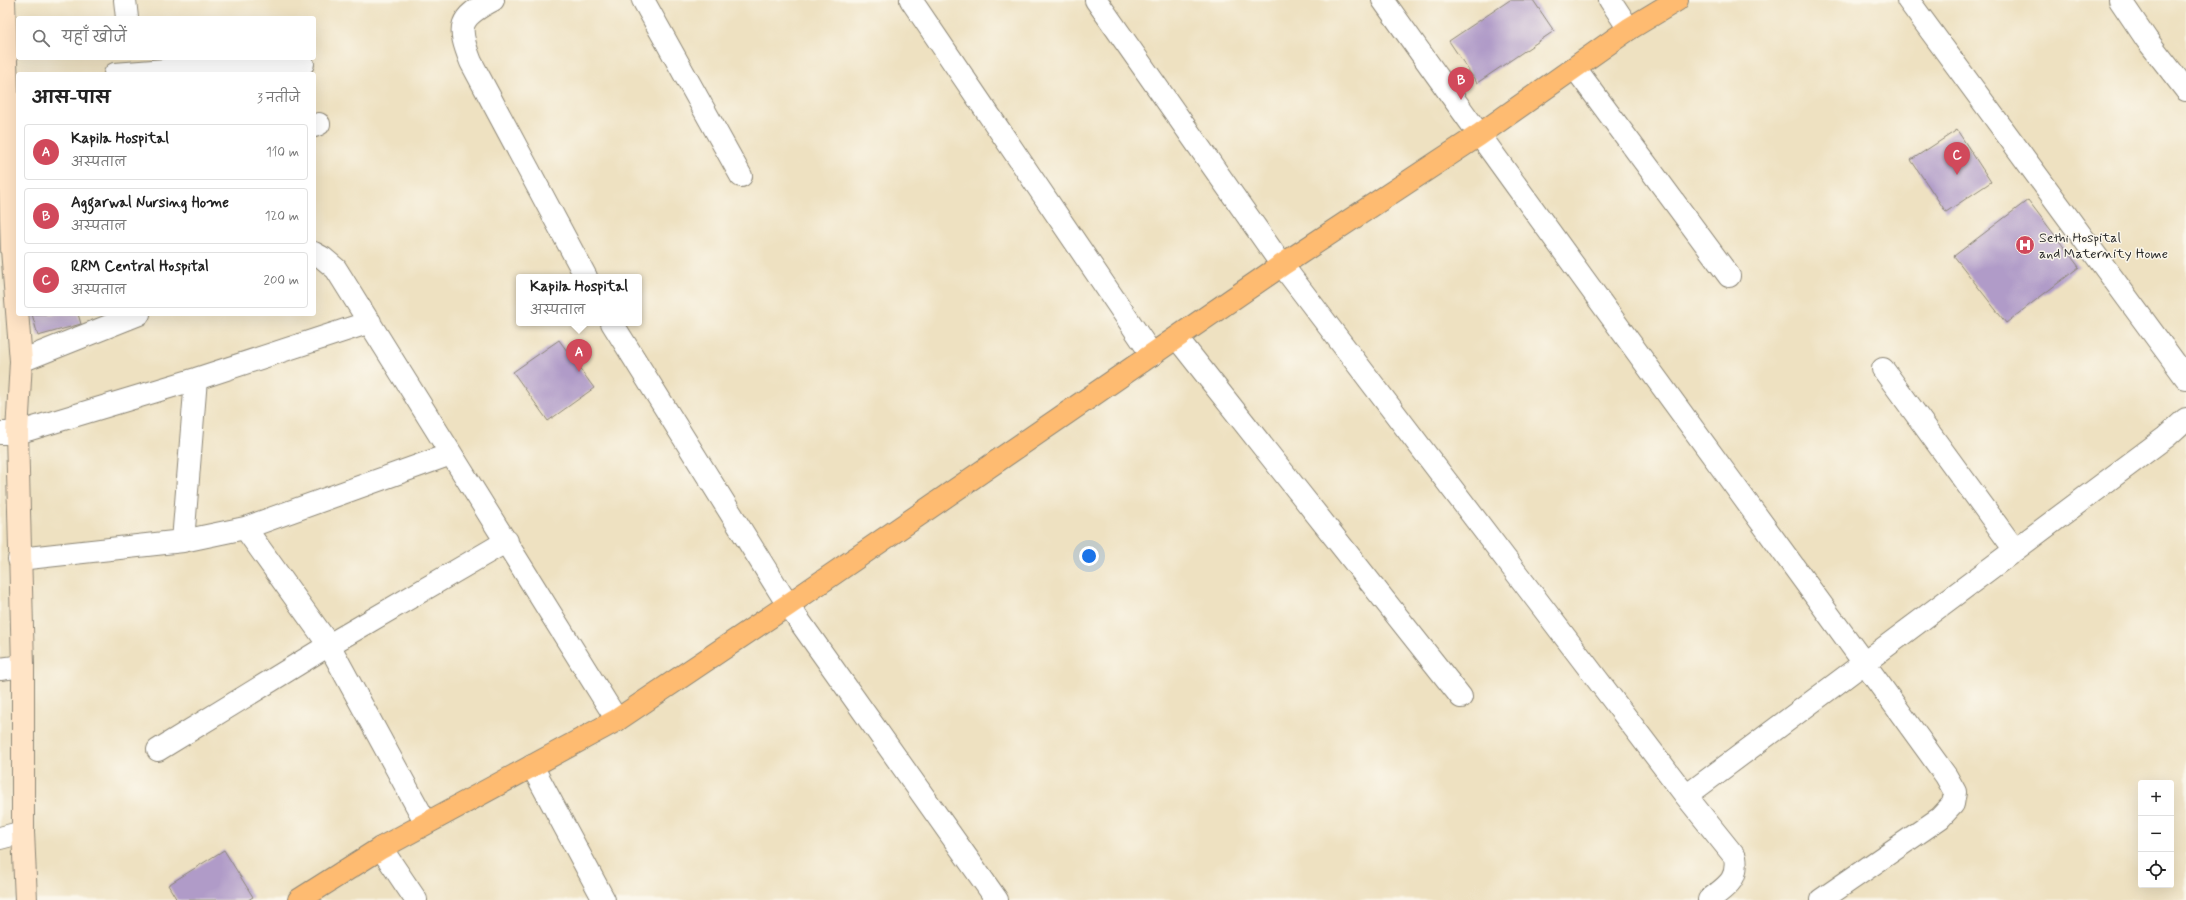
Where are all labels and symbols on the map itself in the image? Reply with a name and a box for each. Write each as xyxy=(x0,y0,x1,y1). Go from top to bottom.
pin: B xyxy=(1448,67,1474,100)
pin: C xyxy=(1944,142,1970,175)
place label: Sethi Hospital and Maternity Home xyxy=(2039,229,2168,263)
hospital icon: Sethi Hospital and Maternity Home xyxy=(2014,234,2036,256)
pin: A xyxy=(566,339,592,372)
your location xyxy=(1079,546,1099,566)

